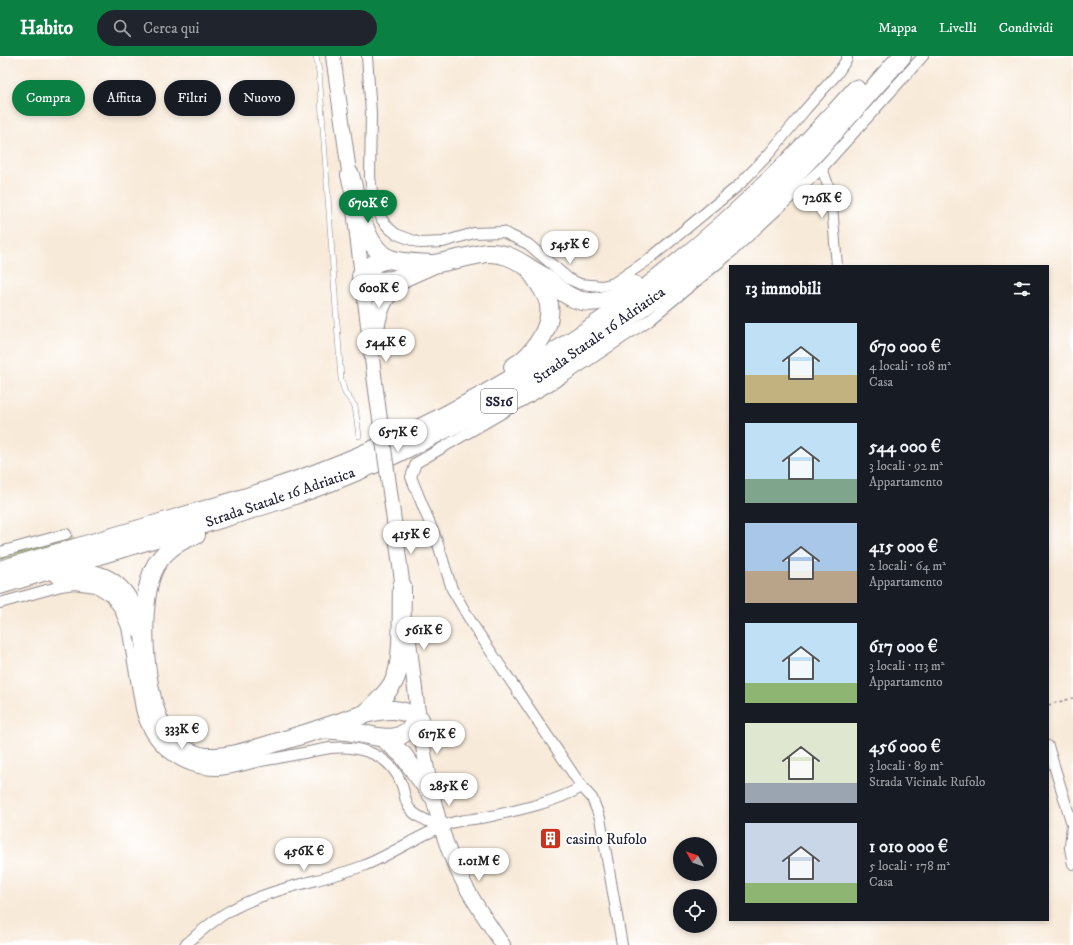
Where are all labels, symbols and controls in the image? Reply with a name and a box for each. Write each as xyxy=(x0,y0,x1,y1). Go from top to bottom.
search box xyxy=(97,10,377,46)
text: Habito xyxy=(20,17,73,40)
icon: search xyxy=(111,17,133,39)
text: Cerca qui xyxy=(143,19,199,38)
text: Mappa xyxy=(878,19,917,37)
text: Livelli xyxy=(939,19,977,37)
text: Condividi xyxy=(999,19,1053,37)
chip: Compra xyxy=(12,80,85,116)
chip: Affitta xyxy=(93,80,156,116)
chip: Filtri xyxy=(164,80,221,116)
chip: Nuovo xyxy=(229,80,295,116)
pin: 726K € xyxy=(789,185,855,219)
pin: 670K € xyxy=(335,190,401,224)
text: 726K € xyxy=(802,190,842,206)
text: 670K € xyxy=(348,195,388,211)
pin: 545K € xyxy=(537,231,603,265)
text: 545K € xyxy=(550,236,590,252)
pin: 600K € xyxy=(346,275,412,309)
text: 13 immobili xyxy=(745,278,821,300)
icon: filters xyxy=(1011,278,1033,300)
text: 600K € xyxy=(359,280,399,296)
street label: Strada Statale 16 Adriatica xyxy=(530,282,669,388)
pin: 544K € xyxy=(353,329,419,363)
text: 544K € xyxy=(366,334,406,350)
text: 670 000 € xyxy=(869,336,941,358)
icon: home xyxy=(777,339,825,387)
text: 4 locali · 108 m² xyxy=(869,358,951,374)
text: Casa xyxy=(869,374,893,390)
road number: SS16 xyxy=(481,389,517,413)
pin: 657K € xyxy=(365,419,431,453)
text: 657K € xyxy=(378,424,418,440)
text: 544 000 € xyxy=(869,436,941,458)
icon: home xyxy=(777,439,825,487)
text: 3 locali · 92 m² xyxy=(869,458,943,474)
street label: Strada Statale 16 Adriatica xyxy=(203,463,358,532)
text: Appartamento xyxy=(869,474,943,490)
pin: 415K € xyxy=(378,521,444,555)
text: 415K € xyxy=(392,526,430,542)
text: 415 000 € xyxy=(869,536,938,558)
icon: home xyxy=(777,539,825,587)
text: 2 locali · 64 m² xyxy=(869,558,946,574)
text: Appartamento xyxy=(869,574,943,590)
pin: 561K € xyxy=(391,617,457,651)
text: 561K € xyxy=(405,622,443,638)
text: 617 000 € xyxy=(869,636,938,658)
icon: home xyxy=(777,639,825,687)
text: 3 locali · 113 m² xyxy=(869,658,945,674)
text: Appartamento xyxy=(869,674,943,690)
pin: 333K € xyxy=(149,716,215,750)
text: 333K € xyxy=(165,721,199,737)
pin: 617K € xyxy=(404,721,470,755)
text: 617K € xyxy=(418,726,456,742)
text: 456 000 € xyxy=(869,736,941,758)
icon: home xyxy=(777,739,825,787)
text: 3 locali · 89 m² xyxy=(869,758,943,774)
pin: 285K € xyxy=(416,773,482,807)
text: Strada Vicinale Rufolo xyxy=(869,774,985,790)
text: 285K € xyxy=(430,778,468,794)
building icon: casino Rufolo xyxy=(538,826,564,852)
place label: casino Rufolo xyxy=(566,830,647,849)
text: 1 010 000 € xyxy=(869,836,948,858)
north arrow xyxy=(673,837,717,881)
map controls xyxy=(673,837,717,933)
pin: 456K € xyxy=(271,838,337,872)
icon: home xyxy=(777,839,825,887)
text: 456K € xyxy=(284,843,324,859)
pin: 1.01M € xyxy=(442,848,516,882)
text: 1.01M € xyxy=(458,853,500,869)
text: 5 locali · 178 m² xyxy=(869,858,950,874)
text: Casa xyxy=(869,874,893,890)
button: locate xyxy=(673,889,717,933)

